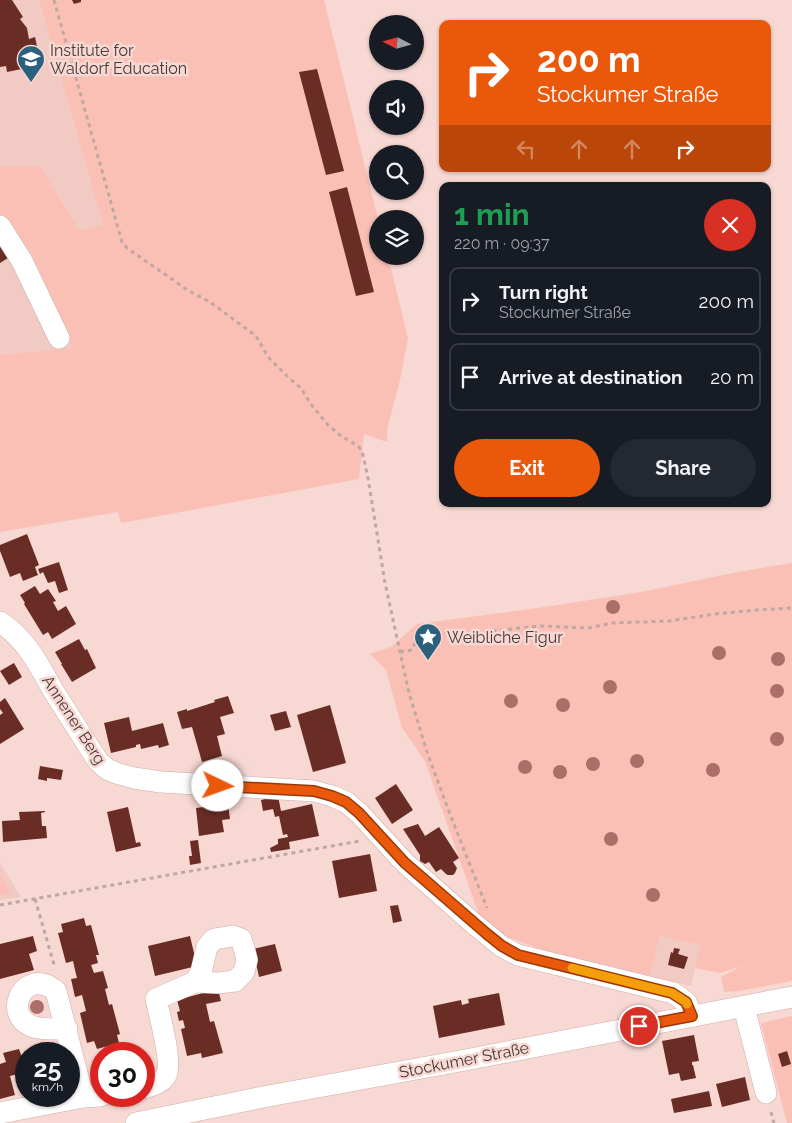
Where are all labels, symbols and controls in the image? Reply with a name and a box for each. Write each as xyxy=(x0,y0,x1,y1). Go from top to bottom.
north arrow xyxy=(369,15,424,70)
map controls xyxy=(369,15,424,265)
text: 200 m xyxy=(537,39,641,80)
icon: right xyxy=(454,40,519,105)
place label: Institute for Waldorf Education xyxy=(50,41,187,78)
school or university icon: Institute for Waldorf Education xyxy=(16,44,46,83)
button: sound xyxy=(369,80,424,135)
text: Stockumer Straße xyxy=(537,81,718,107)
icon: left xyxy=(512,135,540,163)
icon: ahead xyxy=(565,135,593,163)
icon: ahead xyxy=(618,135,646,163)
icon: right xyxy=(671,135,699,163)
button: search xyxy=(369,145,424,200)
text: 1 min xyxy=(454,197,530,232)
button: close xyxy=(704,199,756,251)
button: layers xyxy=(369,210,424,265)
text: 220 m · 09:37 xyxy=(454,234,550,253)
text: Turn right xyxy=(499,281,588,303)
icon: right xyxy=(456,287,484,315)
text: 200 m xyxy=(699,290,754,312)
text: Stockumer Straße xyxy=(499,303,631,322)
icon: arrive xyxy=(456,363,484,391)
text: Arrive at destination xyxy=(499,366,683,388)
text: 20 m xyxy=(710,366,754,388)
button: Exit xyxy=(454,439,600,497)
button: Share xyxy=(610,439,756,497)
place icon: Weibliche Figur xyxy=(413,622,443,661)
place label: Weibliche Figur xyxy=(447,628,563,647)
street label: Annener Berg xyxy=(38,672,110,768)
position arrow xyxy=(191,759,243,811)
pin xyxy=(618,1005,660,1047)
icon: arrive xyxy=(625,1012,653,1040)
street label: Stockumer Straße xyxy=(397,1038,531,1082)
speed limit sign: 30 xyxy=(90,1042,155,1107)
text: 25 xyxy=(34,1053,61,1083)
text: km/h xyxy=(32,1080,63,1094)

